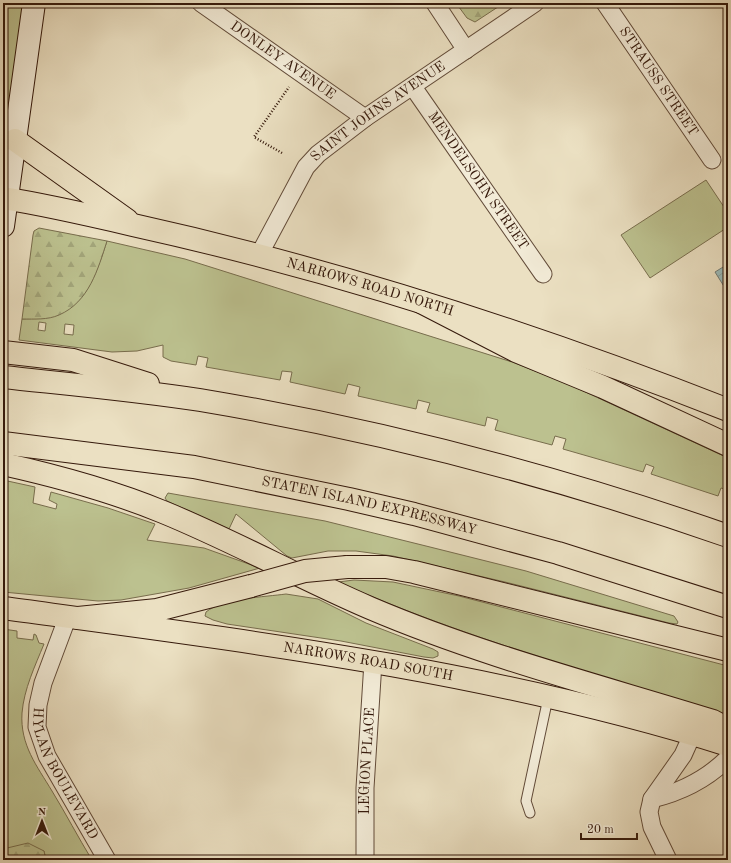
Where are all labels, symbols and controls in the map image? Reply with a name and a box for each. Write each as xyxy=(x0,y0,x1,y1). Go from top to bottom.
street label: DONLEY AVENUE xyxy=(228,19,338,102)
street label: STRAUSS STREET xyxy=(617,24,700,139)
street label: SAINT JOHNS AVENUE xyxy=(308,59,448,164)
street label: MENDELSOHN STREET xyxy=(425,109,531,252)
street label: NARROWS ROAD NORTH xyxy=(285,256,455,319)
street label: STATEN ISLAND EXPRESSWAY xyxy=(260,474,478,538)
street label: NARROWS ROAD SOUTH xyxy=(282,640,454,683)
street label: HYLAN BOULEVARD xyxy=(33,702,103,844)
street label: LEGION PLACE xyxy=(358,707,377,815)
north arrow xyxy=(22,801,62,841)
scale bar xyxy=(581,815,637,841)
text: 20 m xyxy=(587,824,614,836)

